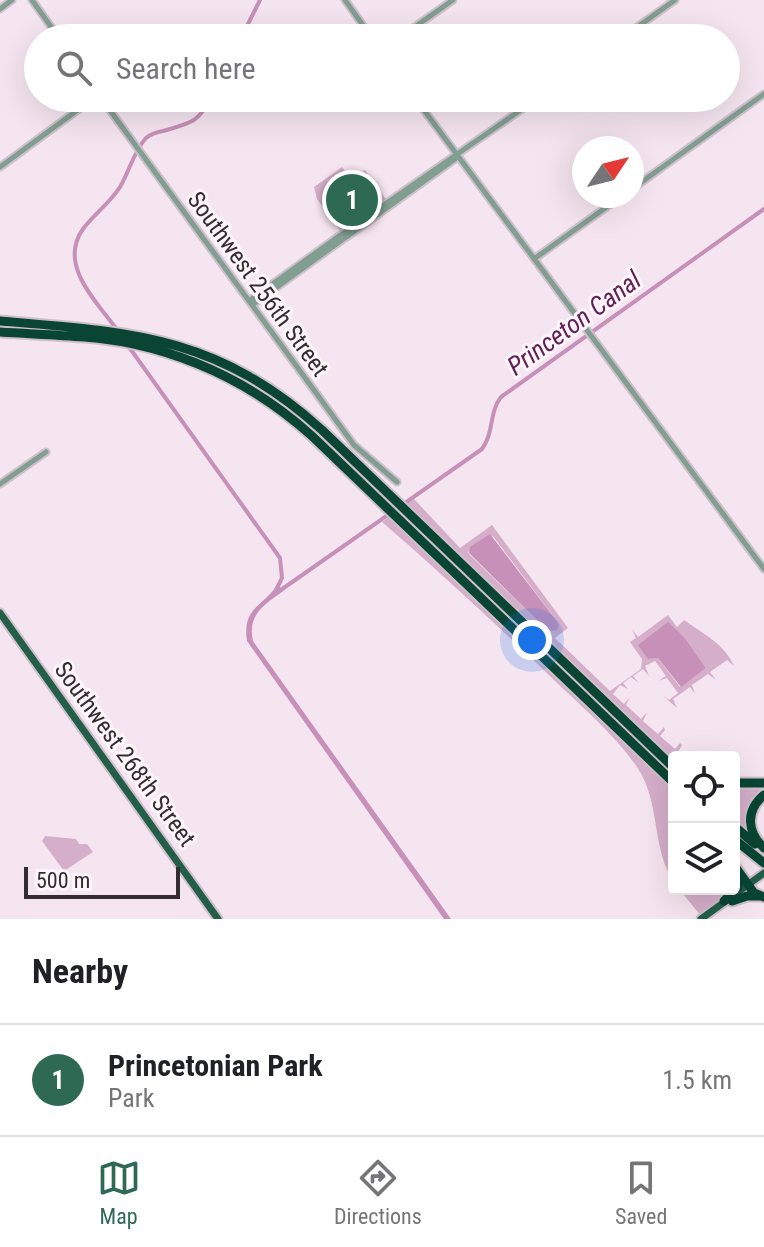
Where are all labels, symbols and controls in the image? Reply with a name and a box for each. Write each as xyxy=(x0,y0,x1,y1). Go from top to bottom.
search box xyxy=(24,24,740,112)
icon: search xyxy=(52,46,96,90)
text: Search here xyxy=(116,51,256,86)
north arrow xyxy=(572,136,644,208)
pin: 1 xyxy=(326,170,378,230)
street label: Southwest 256th Street xyxy=(182,186,334,382)
water label: Princeton Canal xyxy=(501,264,648,381)
your location xyxy=(512,620,552,660)
street label: Southwest 268th Street xyxy=(49,656,201,852)
map controls xyxy=(668,751,740,895)
button: locate xyxy=(668,751,740,823)
button: layers xyxy=(668,823,740,895)
scale bar xyxy=(24,863,180,899)
text: 500 m xyxy=(36,868,90,893)
text: Nearby xyxy=(32,951,128,991)
text: Princetonian Park xyxy=(108,1048,323,1083)
text: 1 xyxy=(51,1065,65,1095)
text: 1.5 km xyxy=(662,1065,732,1095)
text: Park xyxy=(108,1083,154,1113)
tab: Map xyxy=(97,1156,141,1229)
tab: Directions xyxy=(334,1156,422,1229)
tab: Saved xyxy=(615,1156,667,1229)

